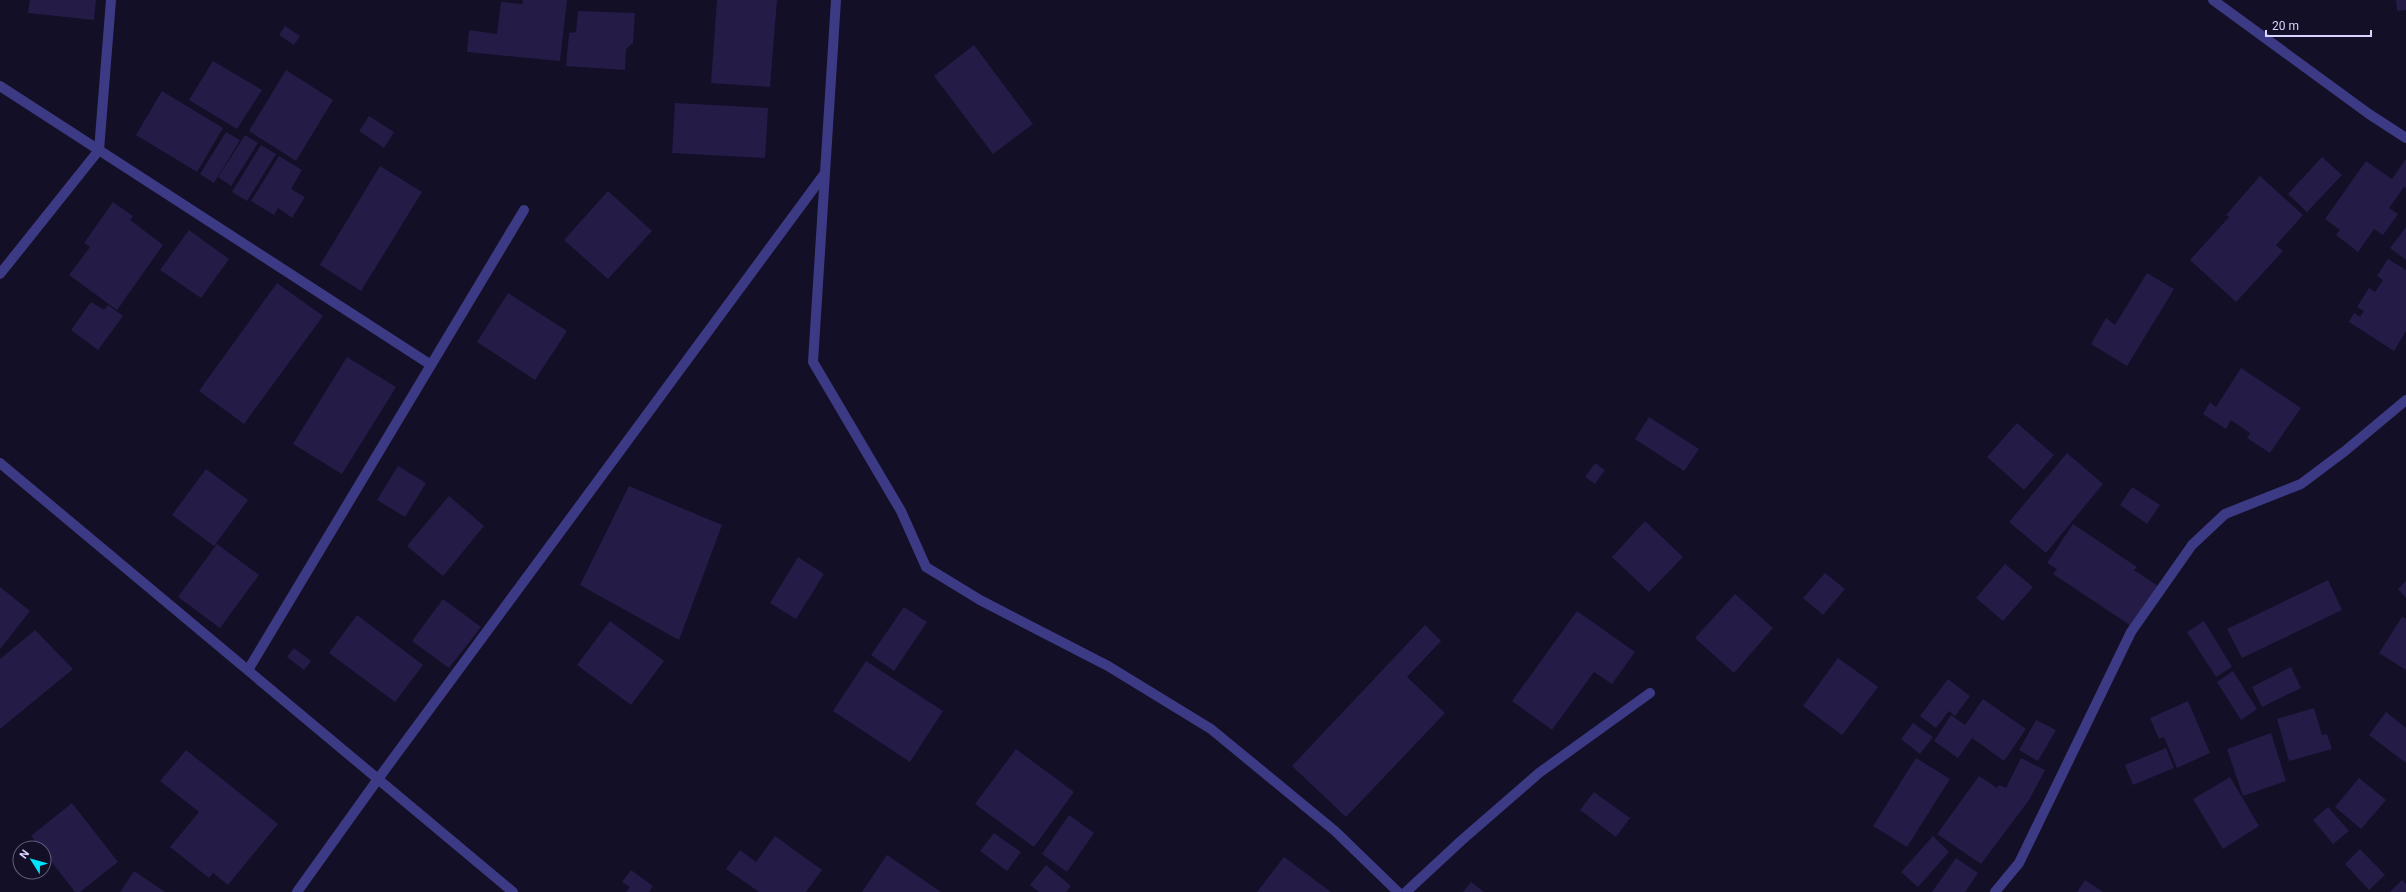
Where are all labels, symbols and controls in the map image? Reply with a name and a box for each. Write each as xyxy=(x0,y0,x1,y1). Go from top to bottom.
scale bar xyxy=(2266,12,2371,38)
text: 20 m xyxy=(2272,19,2299,33)
north arrow xyxy=(12,840,52,880)
text: N xyxy=(17,847,32,861)

